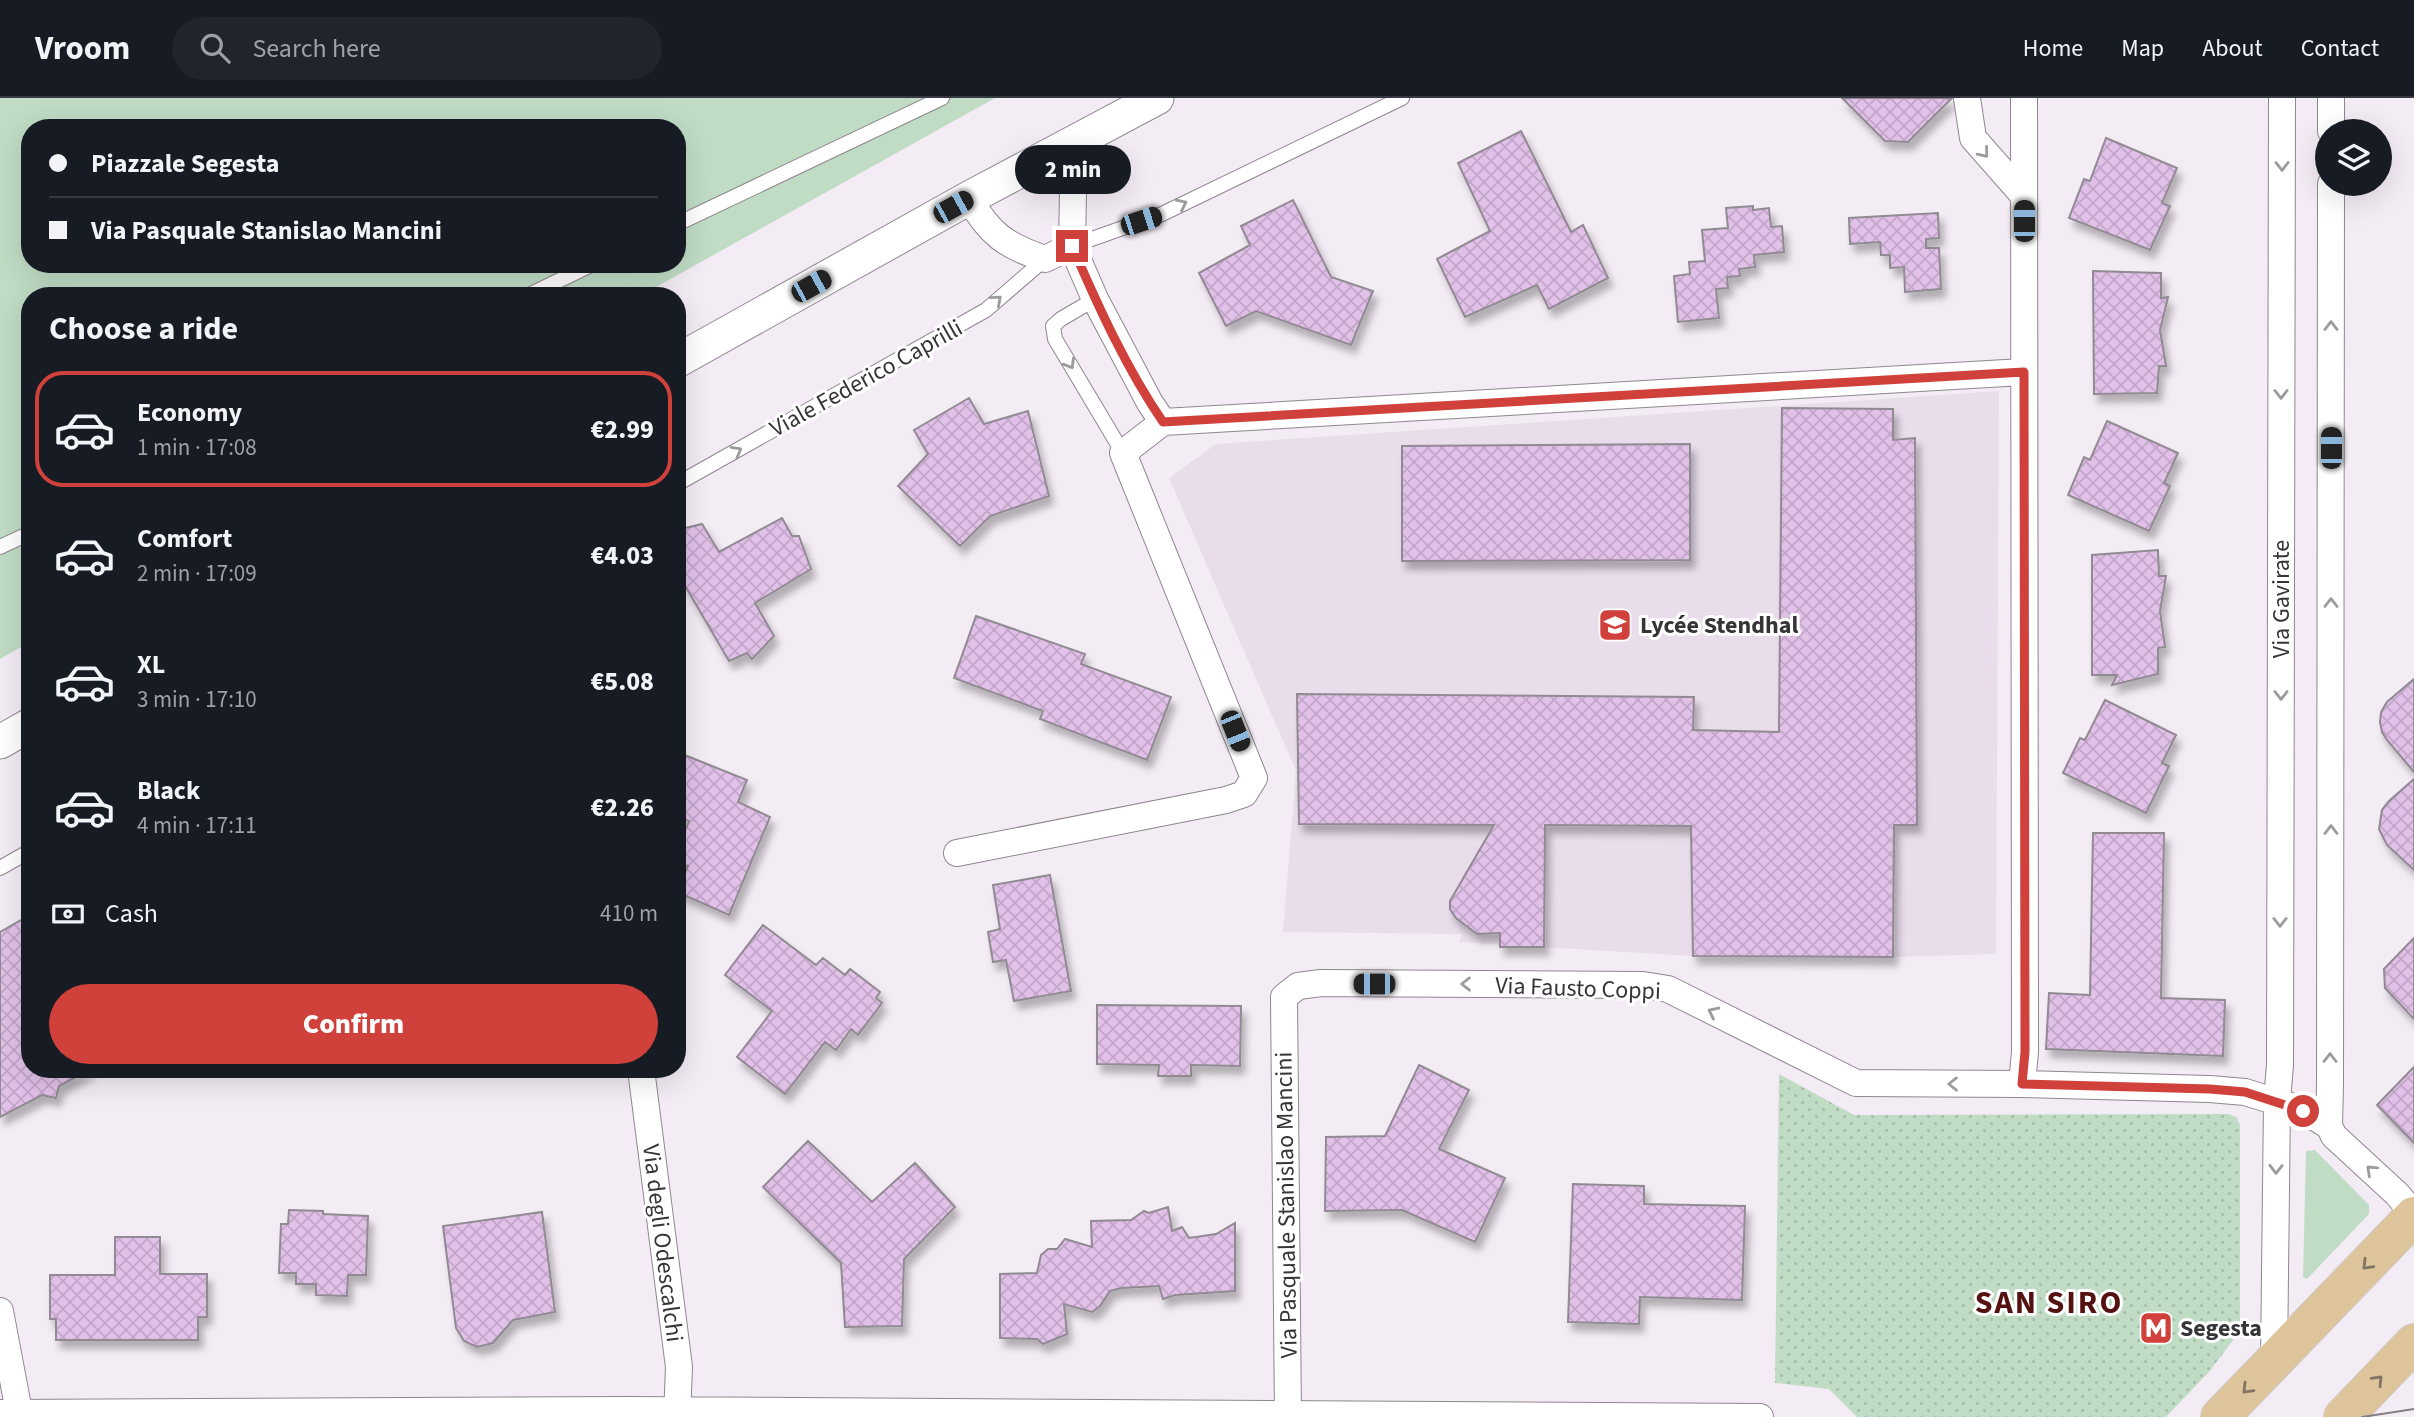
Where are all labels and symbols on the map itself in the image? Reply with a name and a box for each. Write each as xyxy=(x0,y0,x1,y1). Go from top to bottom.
callout: 2 min xyxy=(1014,144,1130,194)
one-way arrow xyxy=(1976,145,1989,157)
one-way arrow xyxy=(2274,161,2290,172)
car xyxy=(930,188,977,226)
one-way arrow xyxy=(1175,199,1187,213)
car xyxy=(2014,200,2035,242)
car xyxy=(1118,205,1165,237)
route end xyxy=(1056,230,1088,262)
car xyxy=(788,267,835,305)
one-way arrow xyxy=(989,296,1002,308)
street label: Viale Federico Caprilli xyxy=(763,311,969,446)
one-way arrow xyxy=(2323,320,2339,331)
one-way arrow xyxy=(1061,357,1074,370)
one-way arrow xyxy=(2273,389,2289,399)
car xyxy=(2321,427,2342,469)
one-way arrow xyxy=(729,446,742,459)
street label: Via Gavirate xyxy=(2264,540,2299,658)
one-way arrow xyxy=(2323,597,2339,607)
school or university icon: Lycée Stendhal xyxy=(1596,606,1634,644)
place label: Lycée Stendhal xyxy=(1640,608,1798,643)
one-way arrow xyxy=(2273,690,2289,700)
car xyxy=(1218,708,1253,754)
one-way arrow xyxy=(2323,824,2339,835)
one-way arrow xyxy=(2272,917,2288,928)
street label: Via Fausto Coppi xyxy=(1495,968,1661,1009)
car xyxy=(1354,974,1396,995)
one-way arrow xyxy=(1461,976,1471,992)
one-way arrow xyxy=(1708,1007,1720,1021)
street label: Via Pasquale Stanislao Mancini xyxy=(1266,1051,1307,1359)
one-way arrow xyxy=(2323,1052,2338,1063)
one-way arrow xyxy=(1948,1076,1958,1092)
route start xyxy=(2287,1095,2319,1127)
street label: Via degli Odescalchi xyxy=(633,1142,692,1344)
one-way arrow xyxy=(2268,1164,2283,1175)
one-way arrow xyxy=(2366,1166,2379,1179)
one-way arrow xyxy=(2362,1256,2375,1269)
district label: SAN SIRO xyxy=(1975,1280,2123,1326)
metro station icon: Segesta xyxy=(2137,1309,2175,1347)
place label: Segesta xyxy=(2180,1311,2262,1346)
one-way arrow xyxy=(2370,1375,2383,1388)
one-way arrow xyxy=(2242,1381,2255,1394)

